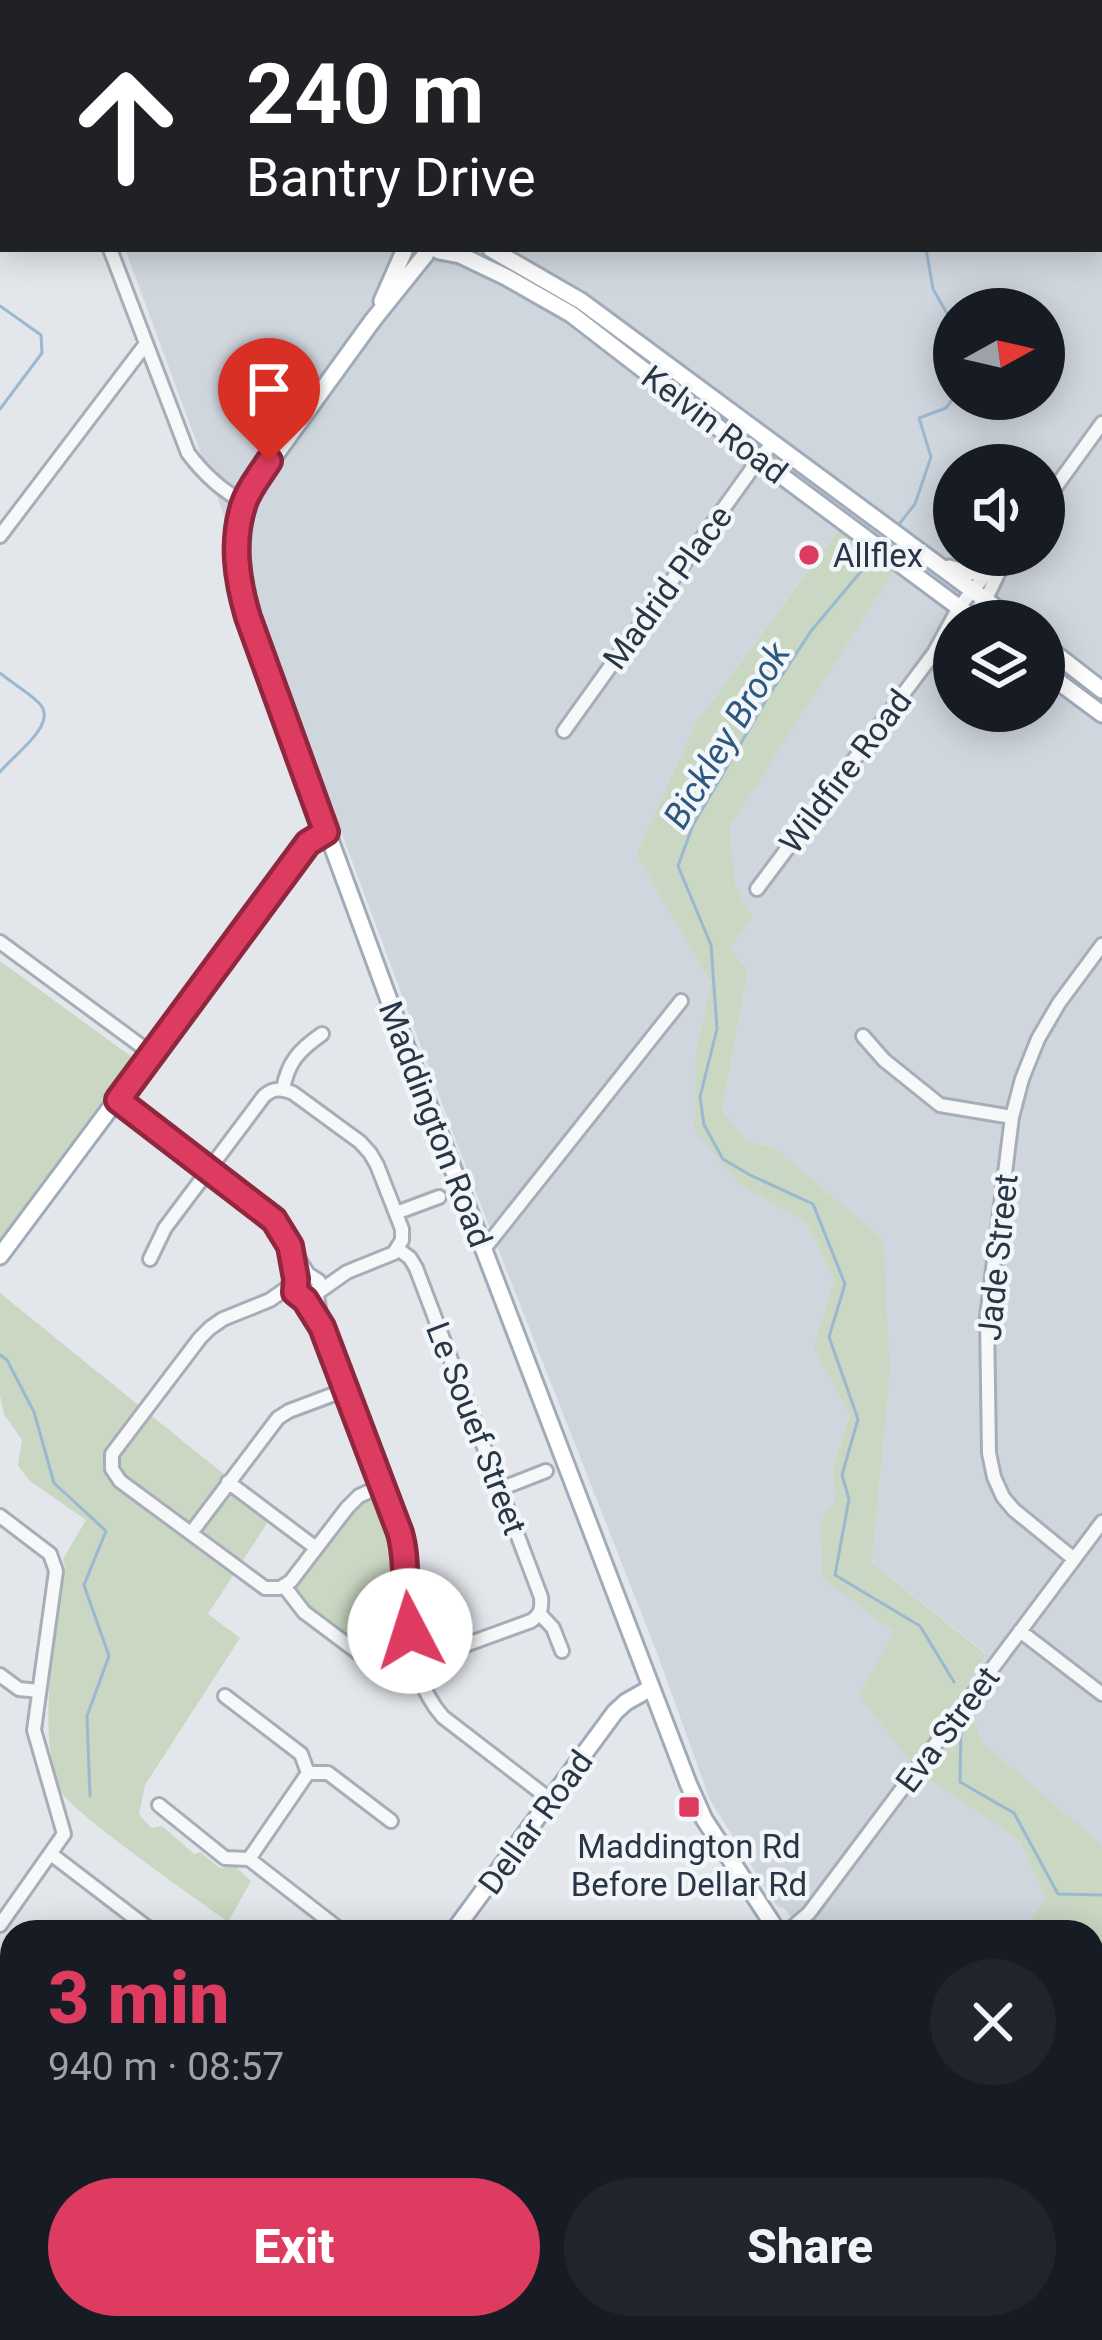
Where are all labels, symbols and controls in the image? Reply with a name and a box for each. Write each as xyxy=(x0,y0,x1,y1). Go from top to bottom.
text: 240 m xyxy=(246,45,484,144)
icon: ahead xyxy=(48,48,204,204)
text: Bantry Drive xyxy=(246,146,536,209)
north arrow xyxy=(933,288,1065,420)
map controls xyxy=(933,288,1065,732)
pin xyxy=(218,338,320,461)
icon: arrive xyxy=(236,356,302,422)
street label: Kelvin Road xyxy=(634,357,795,492)
button: sound xyxy=(933,444,1065,576)
street label: Madrid Place xyxy=(595,498,740,677)
place label: Allflex xyxy=(833,536,923,575)
marker: Allflex xyxy=(796,542,822,568)
button: layers xyxy=(933,600,1065,732)
water label: Bickley Brook xyxy=(655,634,799,836)
street label: Wildfire Road xyxy=(771,682,920,861)
street label: Maddington Road xyxy=(371,996,500,1253)
street label: Jade Street xyxy=(969,1172,1026,1342)
street label: Le Souef Street xyxy=(418,1316,535,1540)
position arrow xyxy=(347,1568,473,1694)
street label: Eva Street xyxy=(888,1659,1007,1800)
street label: Dellar Road xyxy=(470,1743,601,1902)
marker: Maddington Rd Before Dellar Rd xyxy=(676,1794,702,1820)
place label: Maddington Rd Before Dellar Rd xyxy=(571,1827,807,1904)
text: 3 min xyxy=(48,1956,230,2041)
button: close xyxy=(930,1959,1056,2085)
text: 940 m · 08:57 xyxy=(48,2044,284,2090)
button: Exit xyxy=(48,2178,540,2316)
button: Share xyxy=(564,2178,1056,2316)

